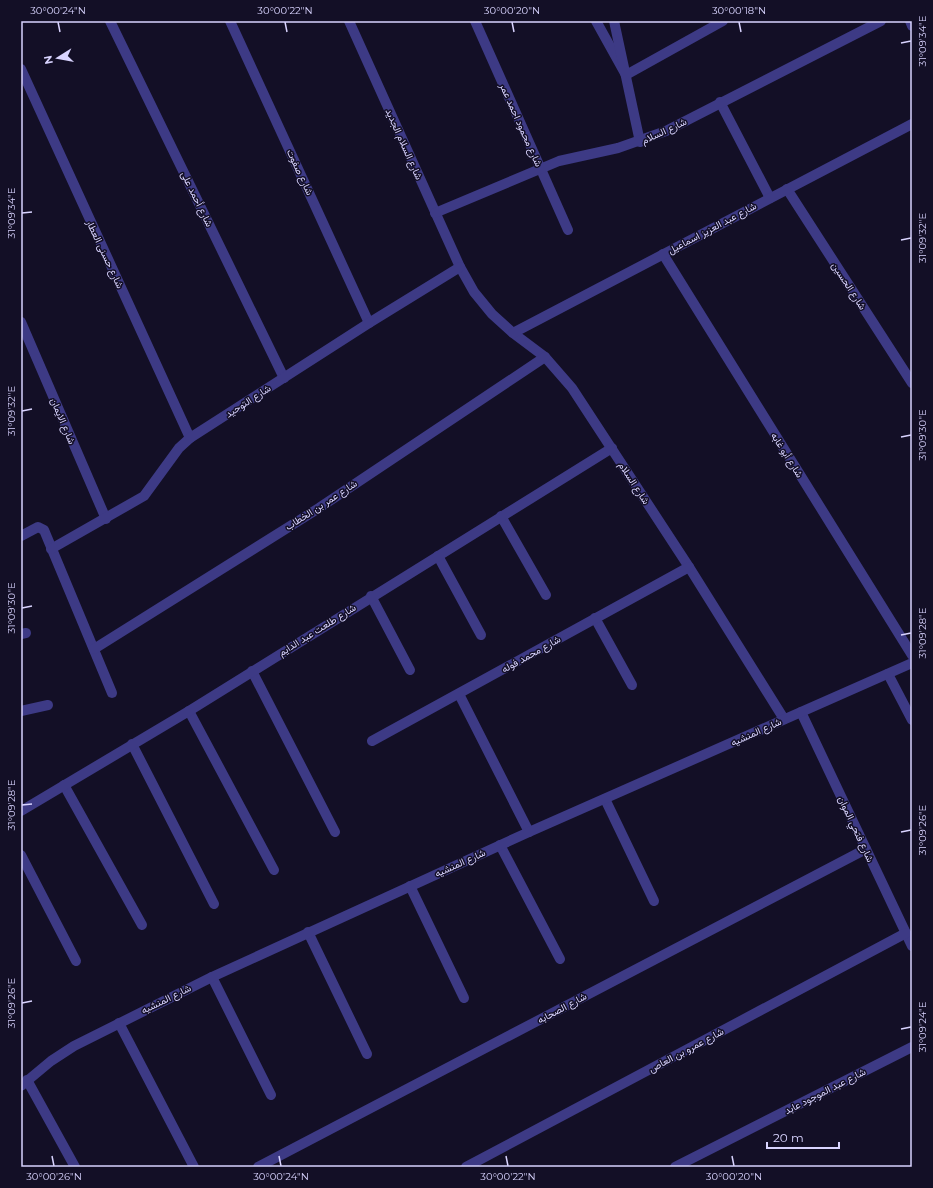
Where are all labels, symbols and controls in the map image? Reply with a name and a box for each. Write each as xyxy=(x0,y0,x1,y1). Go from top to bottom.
text: 30°00'24"N xyxy=(30,4,86,17)
text: 30°00'22"N xyxy=(257,4,313,17)
text: 30°00'20"N xyxy=(484,4,540,17)
text: 30°00'18"N xyxy=(712,4,766,17)
text: 31°09'34"E xyxy=(916,15,929,66)
north arrow xyxy=(38,38,78,78)
text: N xyxy=(40,54,56,66)
street label: شارع محمود احمد عمر xyxy=(496,80,545,169)
street label: شارع السلام الجديد xyxy=(382,106,426,182)
street label: شارع السلام xyxy=(639,115,689,147)
street label: شارع صفوت xyxy=(284,147,316,197)
street label: شارع أحمد على xyxy=(178,169,216,229)
text: 31°09'34"E xyxy=(5,187,18,238)
street label: شارع عبد العزيز اسماعيل xyxy=(665,199,759,257)
text: 31°09'32"E xyxy=(916,213,929,263)
street label: شارع حسنى العطار xyxy=(83,217,127,290)
street label: شارع الحسين xyxy=(829,260,869,312)
street label: شارع التوحيد xyxy=(223,381,273,421)
text: 31°09'32"E xyxy=(5,386,18,436)
street label: شارع الايمان xyxy=(47,396,79,446)
text: 31°09'30"E xyxy=(916,409,929,461)
street label: شارع أبو غابه xyxy=(768,430,806,480)
street label: شارع السلام xyxy=(615,459,653,507)
street label: شارع عمر بن الخطاب xyxy=(283,477,359,533)
text: 31°09'30"E xyxy=(5,582,18,634)
street label: شارع طلعت عبد الدايم xyxy=(276,601,358,659)
text: 31°09'28"E xyxy=(916,607,929,659)
street label: شارع محمد فوله xyxy=(499,632,563,676)
street label: شارع المنشيه xyxy=(729,715,784,749)
text: 31°09'28"E xyxy=(5,779,18,831)
street label: شارع فتحي الموان xyxy=(833,794,877,865)
text: 31°09'26"E xyxy=(916,804,929,855)
street label: شارع المنشيه xyxy=(433,846,488,880)
text: 31°09'26"E xyxy=(5,977,18,1028)
street label: شارع المنشيه xyxy=(139,981,193,1017)
street label: شارع الصحابه xyxy=(535,990,589,1026)
text: 31°09'24"E xyxy=(916,1001,929,1052)
street label: شارع عمرو بن العاص xyxy=(646,1025,726,1075)
street label: شارع عبد الموجود عابد xyxy=(782,1065,868,1117)
scale bar xyxy=(767,1124,839,1150)
text: 20 m xyxy=(773,1130,804,1145)
text: 30°00'26"N xyxy=(26,1170,82,1183)
text: 30°00'24"N xyxy=(253,1170,309,1183)
text: 30°00'22"N xyxy=(480,1170,536,1183)
text: 30°00'20"N xyxy=(706,1170,762,1183)

